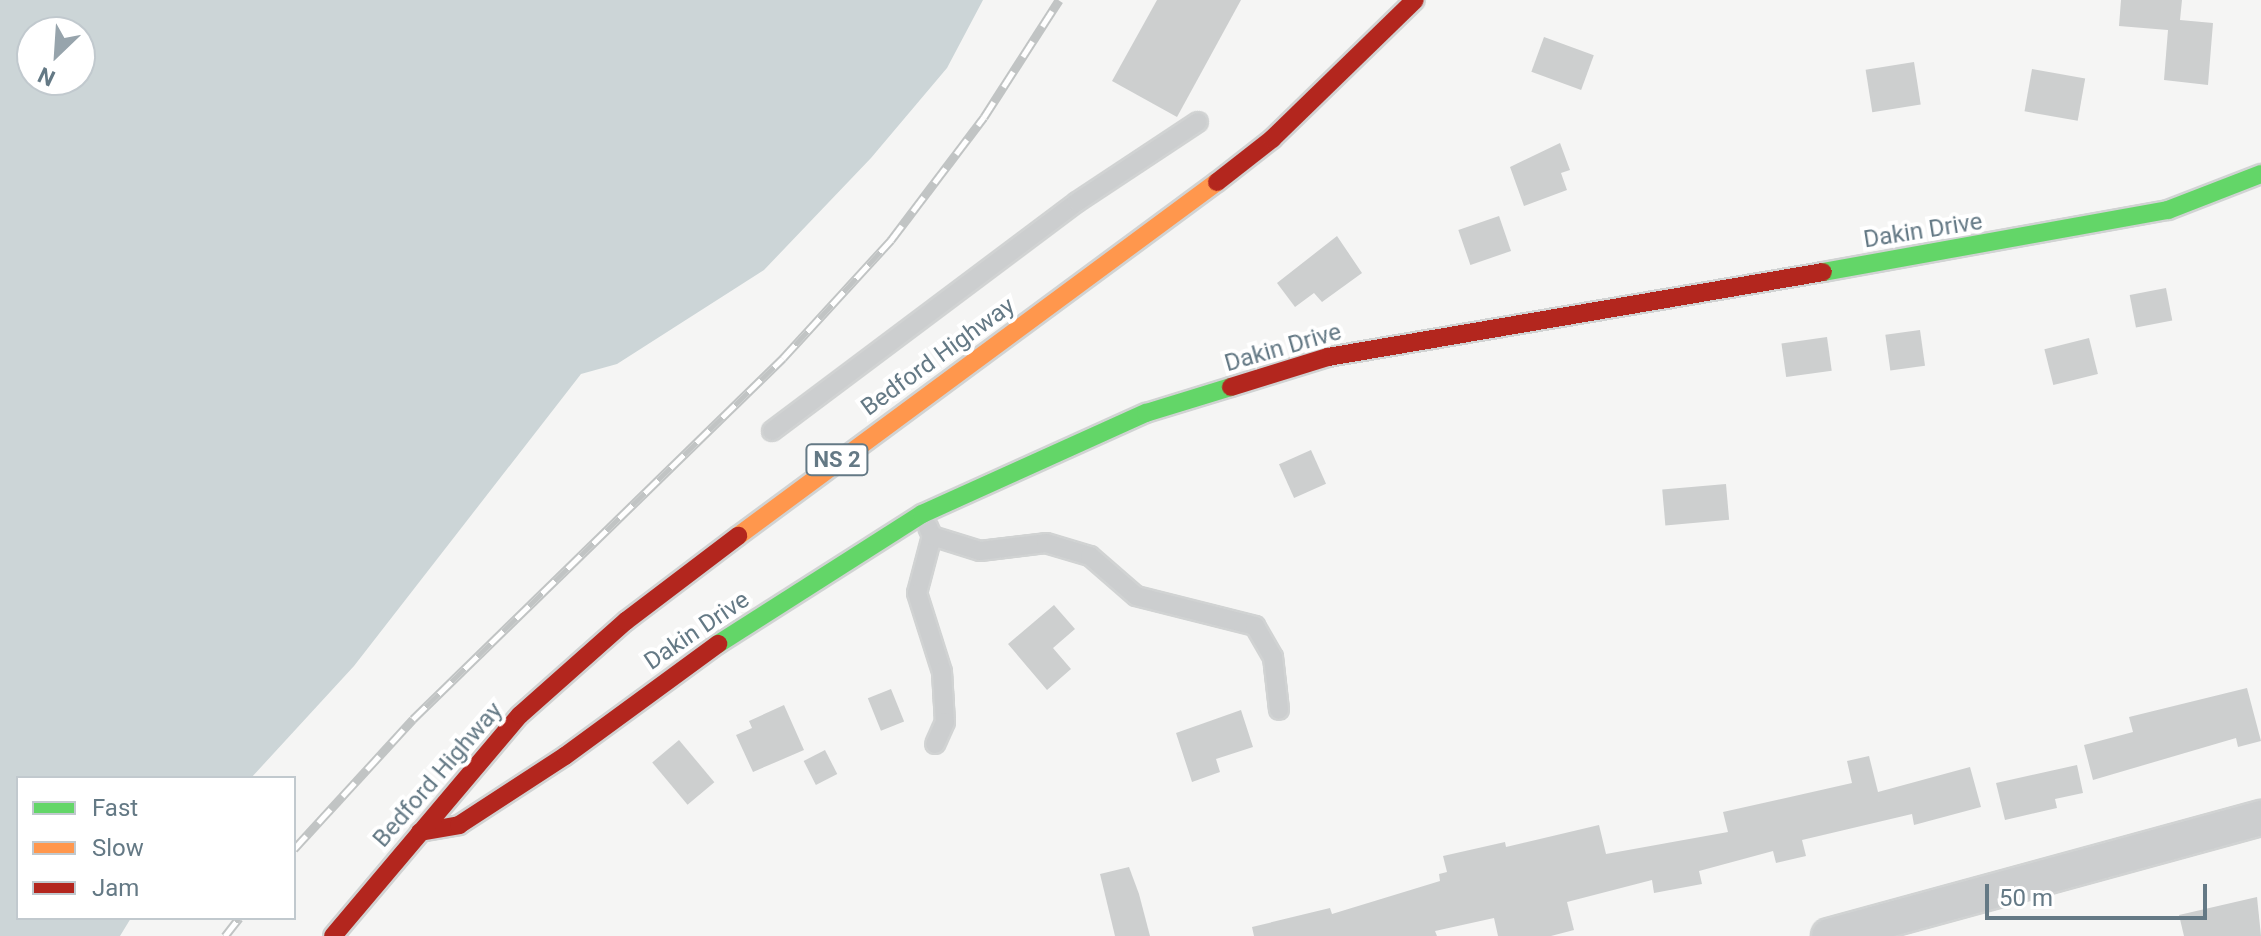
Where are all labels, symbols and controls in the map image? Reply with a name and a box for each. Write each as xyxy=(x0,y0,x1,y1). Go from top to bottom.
north arrow xyxy=(16,16,96,96)
text: N xyxy=(34,62,59,91)
street label: Dakin Drive xyxy=(1862,207,1984,255)
street label: Bedford Highway xyxy=(856,292,1020,422)
street label: Dakin Drive xyxy=(1221,318,1345,378)
road number: NS 2 xyxy=(805,442,869,478)
street label: Dakin Drive xyxy=(639,586,755,676)
street label: Bedford Highway xyxy=(367,697,509,853)
legend xyxy=(16,776,296,920)
text: Fast xyxy=(92,794,138,822)
text: Slow xyxy=(92,834,144,862)
scale bar xyxy=(1989,868,2211,918)
text: Jam xyxy=(92,874,139,902)
text: 50 m xyxy=(1999,884,2053,912)

